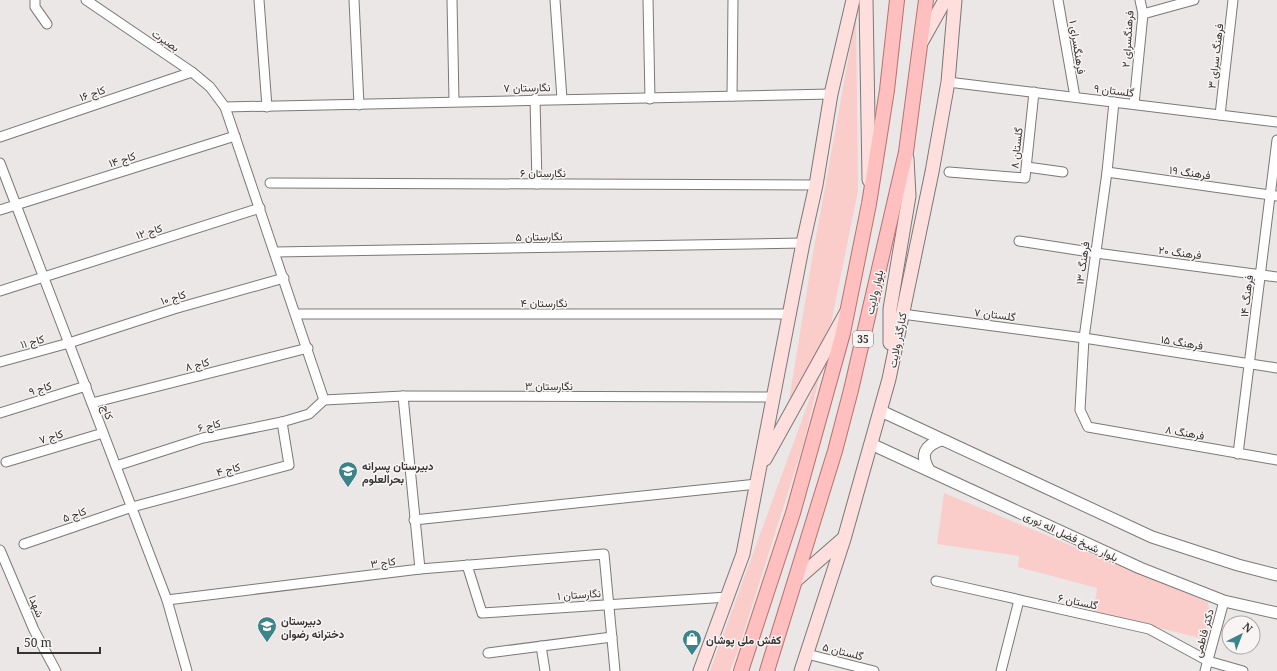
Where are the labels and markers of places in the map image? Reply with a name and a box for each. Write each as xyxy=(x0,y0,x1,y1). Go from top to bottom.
place label: دبیرستان پسرانه بحرالعلوم xyxy=(362,458,434,487)
school or university icon: دبیرستان پسرانه بحرالعلوم xyxy=(337,460,359,488)
place label: دبیرستان دخترانه رضوان xyxy=(281,613,345,641)
school or university icon: دبیرستان دخترانه رضوان xyxy=(256,615,278,643)
shop icon: کفش ملی پوشان xyxy=(681,628,703,656)
place label: کفش ملی پوشان xyxy=(706,632,781,648)

